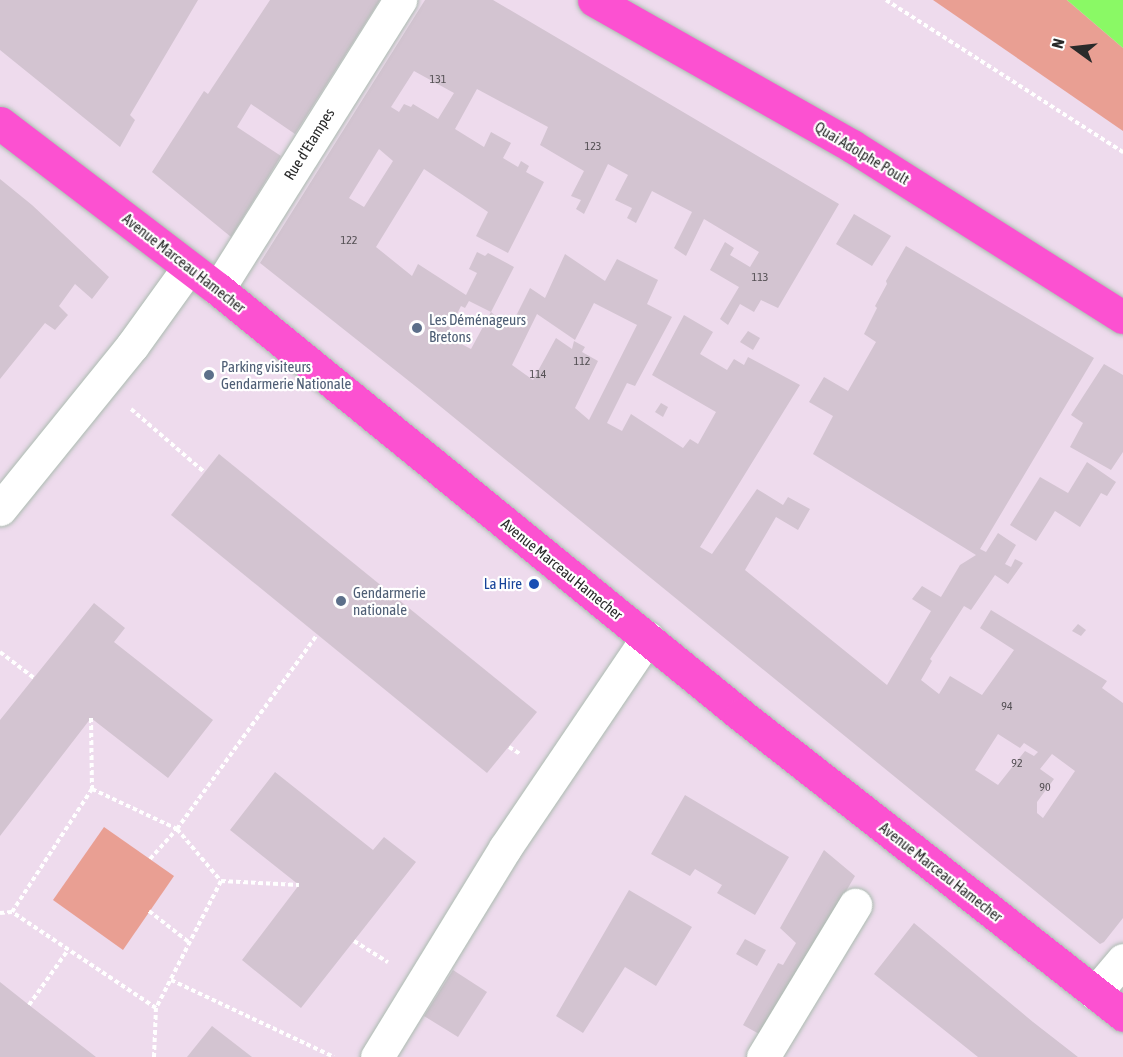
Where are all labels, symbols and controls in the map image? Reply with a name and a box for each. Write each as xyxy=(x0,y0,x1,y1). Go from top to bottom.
north arrow xyxy=(1045,18,1105,78)
text: N xyxy=(1048,36,1068,50)
house number: 131 xyxy=(430,73,446,87)
street label: Rue d'Etampes xyxy=(280,105,338,183)
street label: Quai Adolphe Poult xyxy=(812,118,912,188)
house number: 123 xyxy=(585,140,601,154)
street label: Avenue Marceau Hamecher xyxy=(119,209,249,317)
house number: 122 xyxy=(341,234,357,248)
house number: 113 xyxy=(752,271,768,285)
place label: Les Déménageurs Bretons xyxy=(429,310,526,345)
marker: Les Déménageurs Bretons xyxy=(410,321,424,335)
house number: 112 xyxy=(574,355,590,369)
place label: Parking visiteurs Gendarmerie Nationale xyxy=(221,357,351,392)
marker: Parking visiteurs Gendarmerie Nationale xyxy=(202,368,216,382)
house number: 114 xyxy=(530,368,546,382)
street label: Avenue Marceau Hamecher xyxy=(498,515,626,623)
place label: La Hire xyxy=(484,575,522,593)
marker: La Hire xyxy=(527,577,541,591)
place label: Gendarmerie nationale xyxy=(353,583,426,618)
marker: Gendarmerie nationale xyxy=(334,594,348,608)
house number: 94 xyxy=(1001,700,1013,714)
house number: 92 xyxy=(1011,757,1023,771)
house number: 90 xyxy=(1039,781,1051,795)
street label: Avenue Marceau Hamecher xyxy=(876,818,1006,926)

